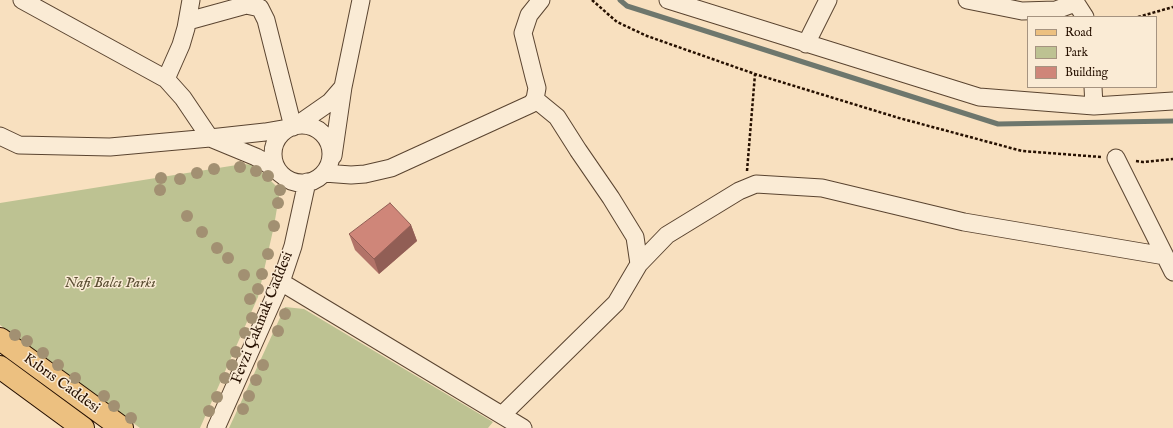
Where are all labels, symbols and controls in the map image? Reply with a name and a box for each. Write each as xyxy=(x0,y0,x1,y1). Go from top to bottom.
legend xyxy=(1027,16,1157,88)
text: Road xyxy=(1065,25,1092,40)
text: Park xyxy=(1065,45,1088,60)
text: Building xyxy=(1065,65,1108,80)
street label: Fevzi Çakmak Caddesi xyxy=(228,249,298,387)
park label: Nafi Balcı Parkı xyxy=(65,275,155,293)
street label: Kıbrıs Caddesi xyxy=(19,350,103,418)

